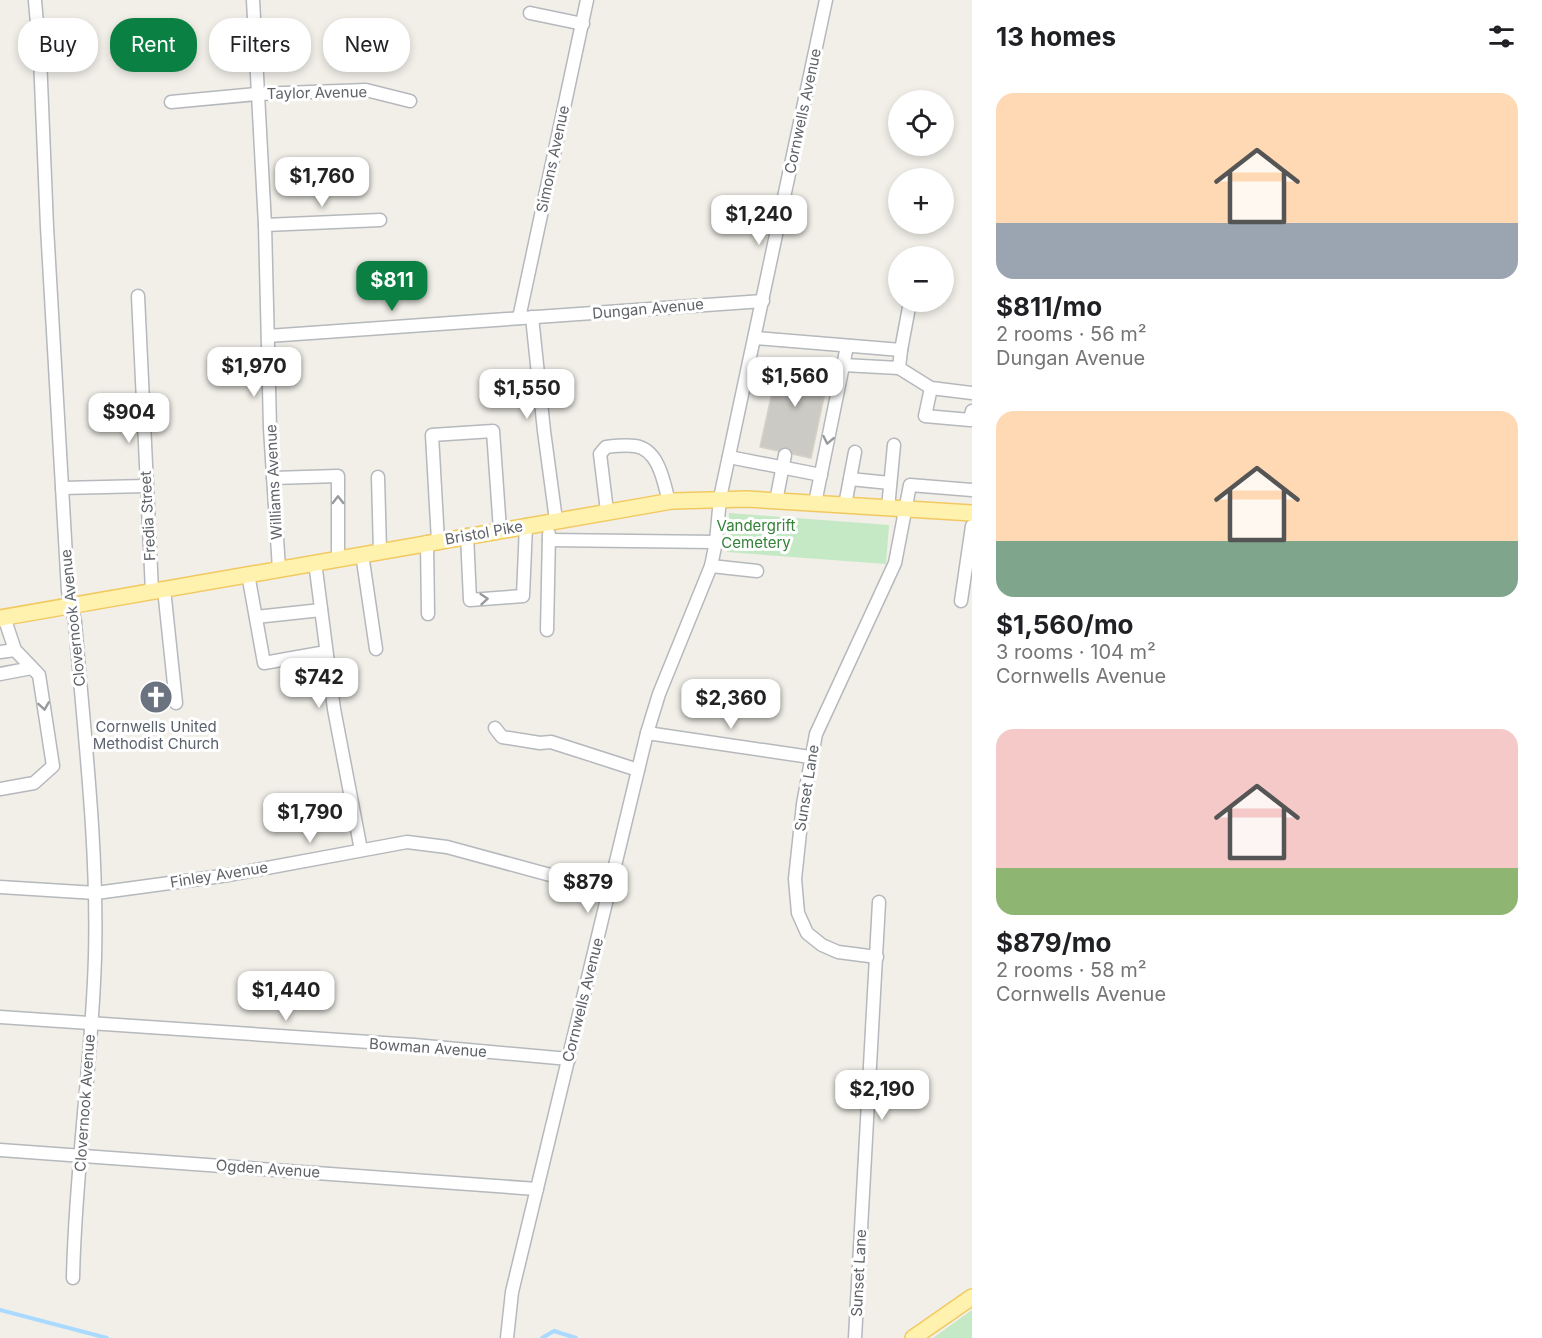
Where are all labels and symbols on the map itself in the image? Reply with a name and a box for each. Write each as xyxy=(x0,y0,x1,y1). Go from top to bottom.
street label: Cornwells Avenue xyxy=(780,47,825,175)
street label: Taylor Avenue xyxy=(267,82,367,103)
street label: Simons Avenue xyxy=(532,104,573,214)
pin: $1,760 xyxy=(273,157,371,208)
pin: $1,240 xyxy=(710,195,808,246)
pin: $811 xyxy=(356,261,428,312)
street label: Dungan Avenue xyxy=(591,294,705,323)
pin: $1,970 xyxy=(205,347,303,398)
pin: $1,560 xyxy=(746,357,844,408)
pin: $1,550 xyxy=(478,369,576,420)
pin: $904 xyxy=(93,393,165,444)
street label: Williams Avenue xyxy=(261,424,286,540)
one-way arrow xyxy=(822,435,835,445)
street label: Fredia Street xyxy=(136,470,159,562)
one-way arrow xyxy=(332,495,344,504)
street label: Bristol Pike xyxy=(444,516,524,549)
park label: Vandergrift Cemetery xyxy=(717,516,796,552)
street label: Clovernook Avenue xyxy=(56,548,89,688)
one-way arrow xyxy=(480,593,489,606)
pin: $742 xyxy=(283,658,355,709)
church icon: Cornwells United Methodist Church xyxy=(138,679,174,715)
pin: $2,360 xyxy=(682,679,780,730)
one-way arrow xyxy=(37,701,49,710)
place label: Cornwells United Methodist Church xyxy=(93,717,219,753)
street label: Sunset Lane xyxy=(790,743,823,833)
pin: $1,790 xyxy=(261,793,359,844)
street label: Finley Avenue xyxy=(169,857,269,892)
pin: $879 xyxy=(552,863,624,914)
street label: Cornwells Avenue xyxy=(558,936,607,1064)
pin: $1,440 xyxy=(237,971,335,1022)
street label: Clovernook Avenue xyxy=(70,1033,99,1172)
street label: Bowman Avenue xyxy=(368,1034,488,1061)
pin: $2,190 xyxy=(833,1070,931,1121)
street label: Ogden Avenue xyxy=(215,1155,321,1182)
street label: Sunset Lane xyxy=(847,1229,870,1317)

